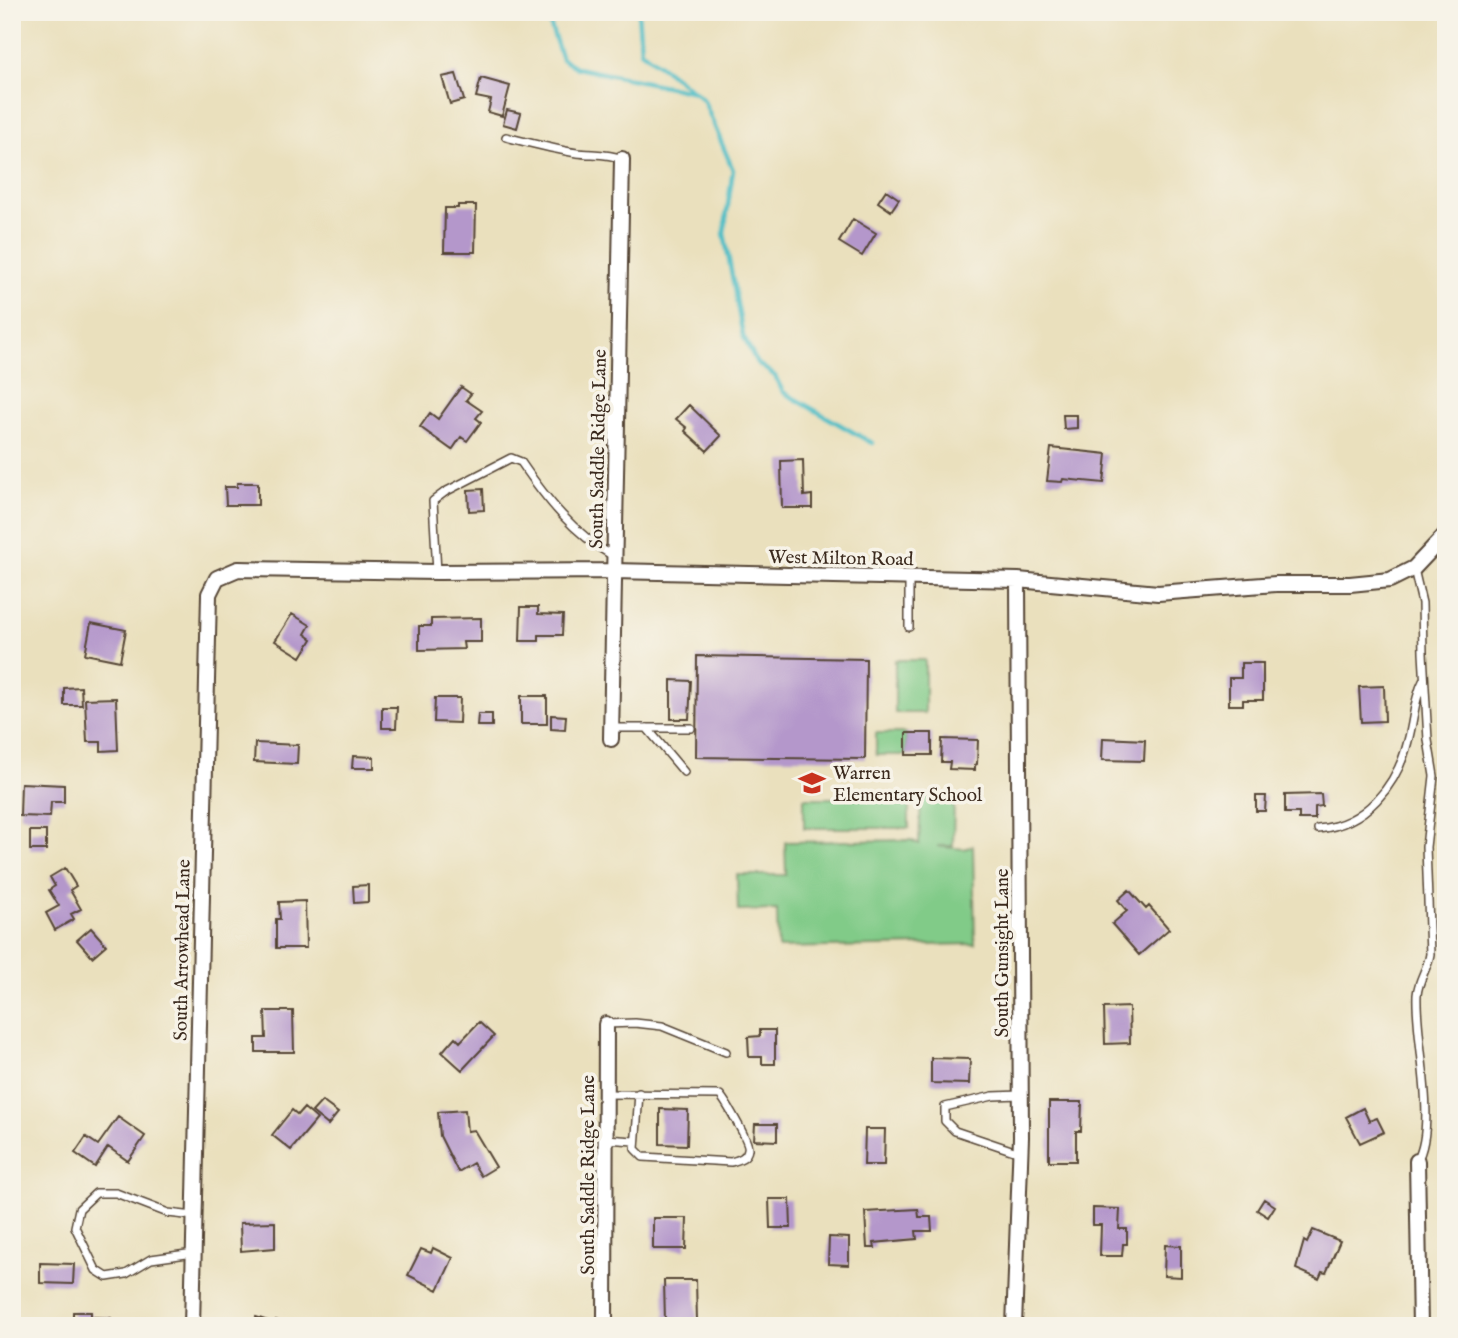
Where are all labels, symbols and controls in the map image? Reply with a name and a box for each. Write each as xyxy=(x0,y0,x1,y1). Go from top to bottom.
street label: South Saddle Ridge Lane xyxy=(585,349,613,549)
street label: West Milton Road xyxy=(768,546,915,572)
place label: Warren Elementary School xyxy=(833,762,983,808)
school or university icon: Warren Elementary School xyxy=(797,768,827,798)
street label: South Arrowhead Lane xyxy=(169,859,197,1041)
street label: South Gunsight Lane xyxy=(991,868,1015,1037)
street label: South Saddle Ridge Lane xyxy=(577,1075,601,1275)

